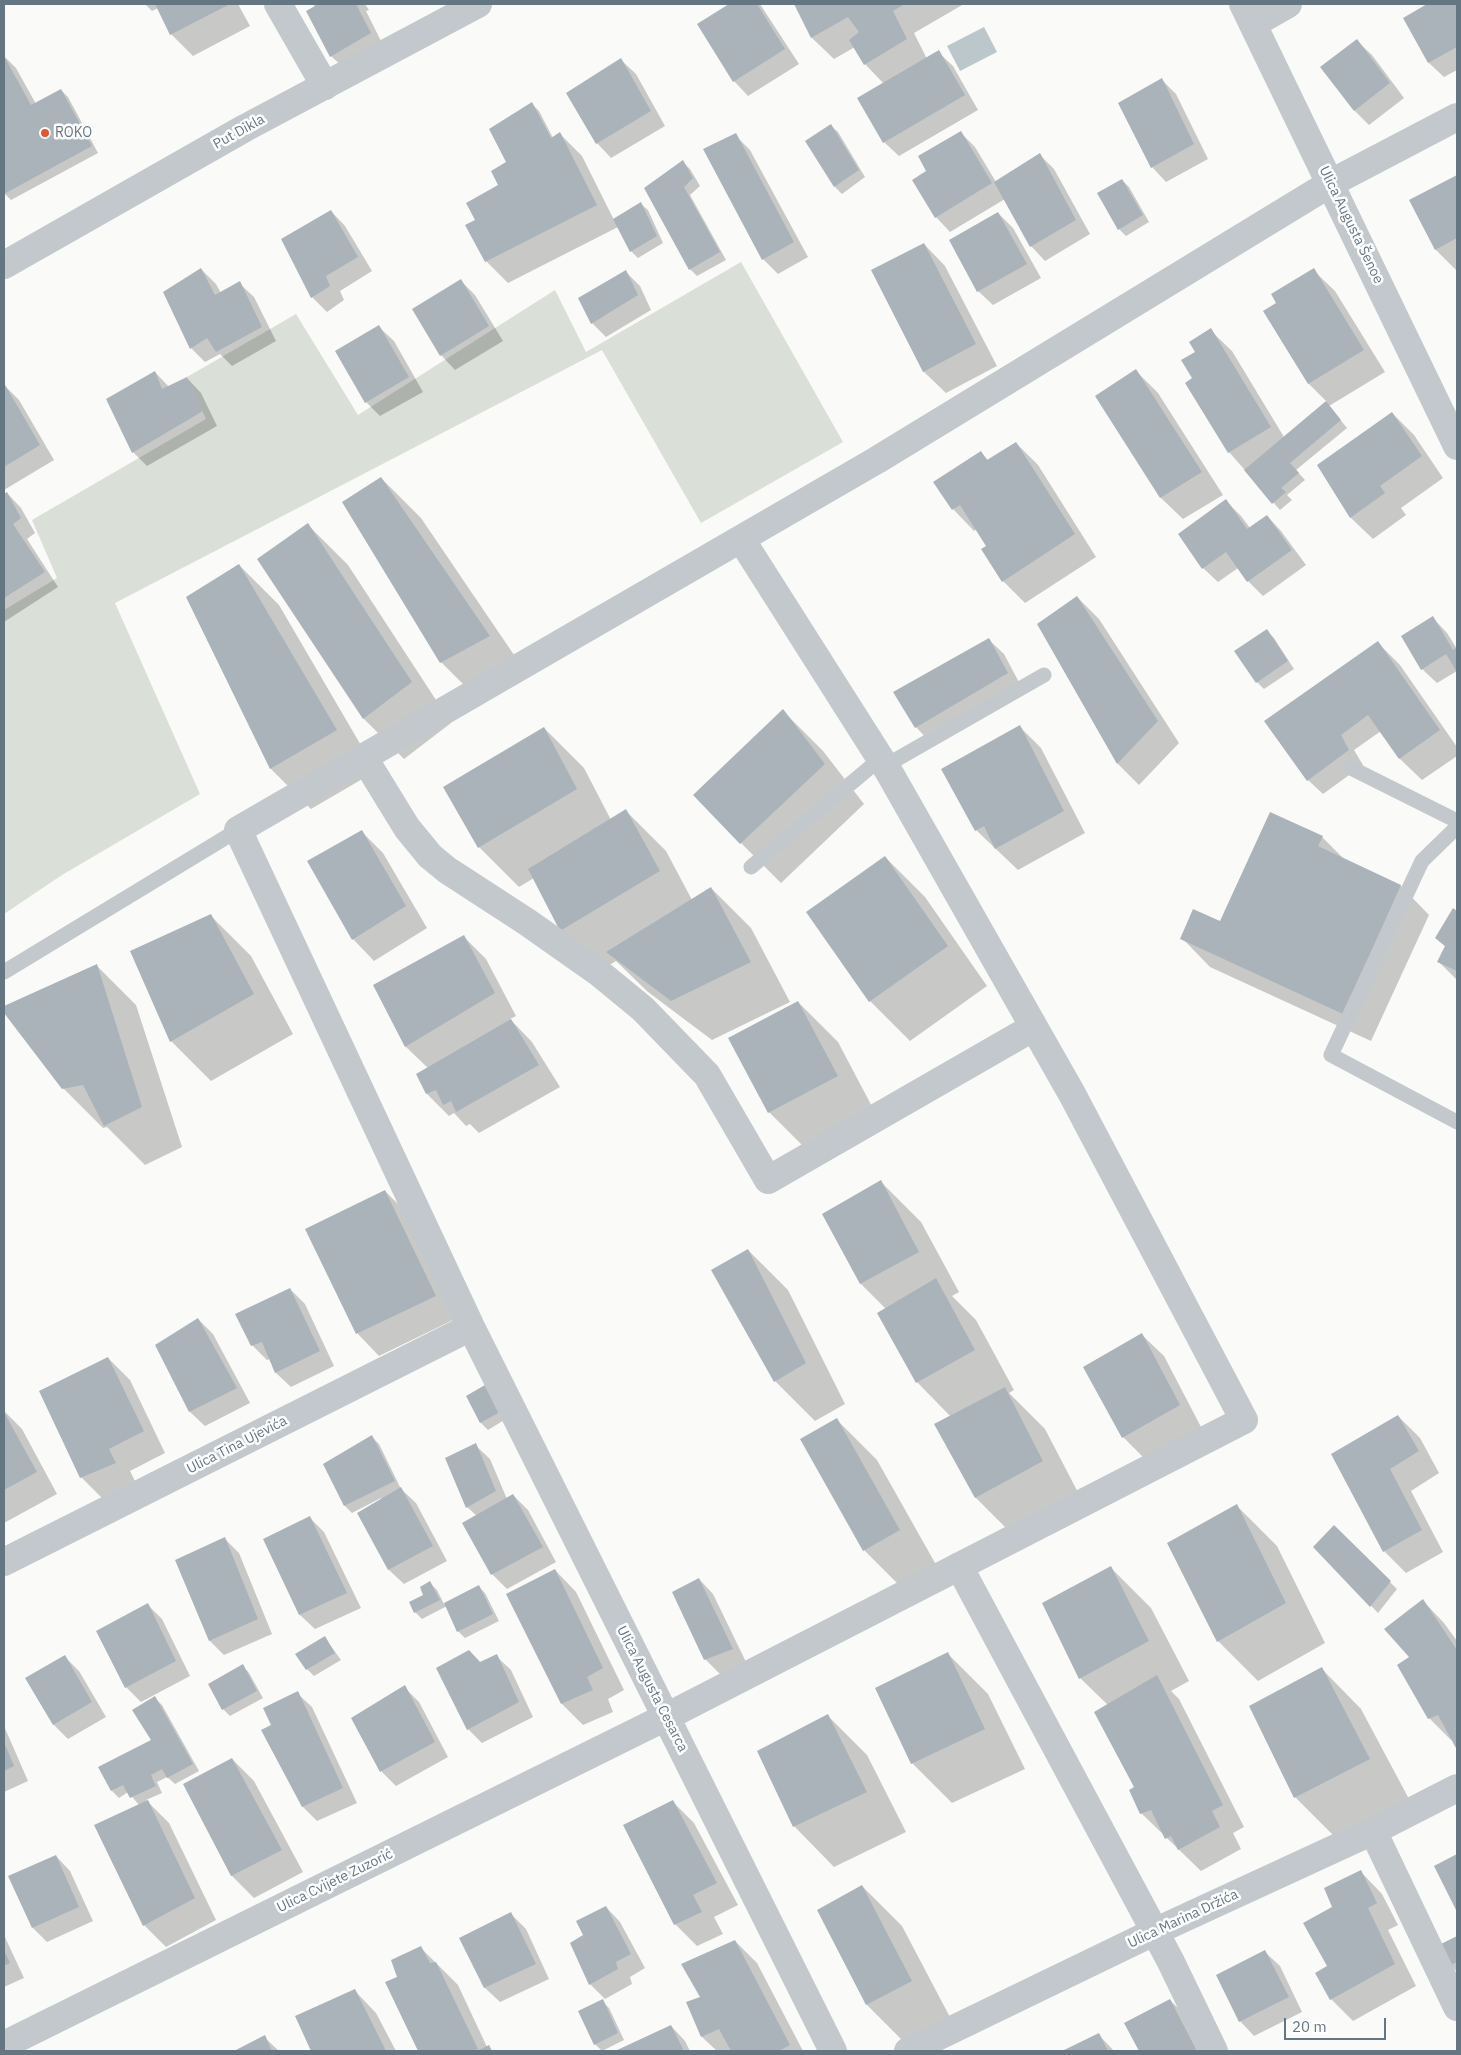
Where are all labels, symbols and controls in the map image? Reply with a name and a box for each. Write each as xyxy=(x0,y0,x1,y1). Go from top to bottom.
street label: Put Dikla xyxy=(210,111,268,153)
place label: ROKO xyxy=(55,125,92,141)
marker: ROKO xyxy=(39,127,51,139)
street label: Ulica Augusta Šenoe xyxy=(1315,164,1387,286)
street label: Ulica Tina Ujevića xyxy=(184,1412,290,1478)
street label: Ulica Augusta Cesarca xyxy=(613,1623,691,1755)
street label: Ulica Cvijete Zuzorić xyxy=(274,1846,396,1916)
street label: Ulica Marina Držića xyxy=(1125,1886,1241,1952)
scale bar xyxy=(1286,2008,1388,2040)
text: 20 m xyxy=(1292,2017,1327,2036)

